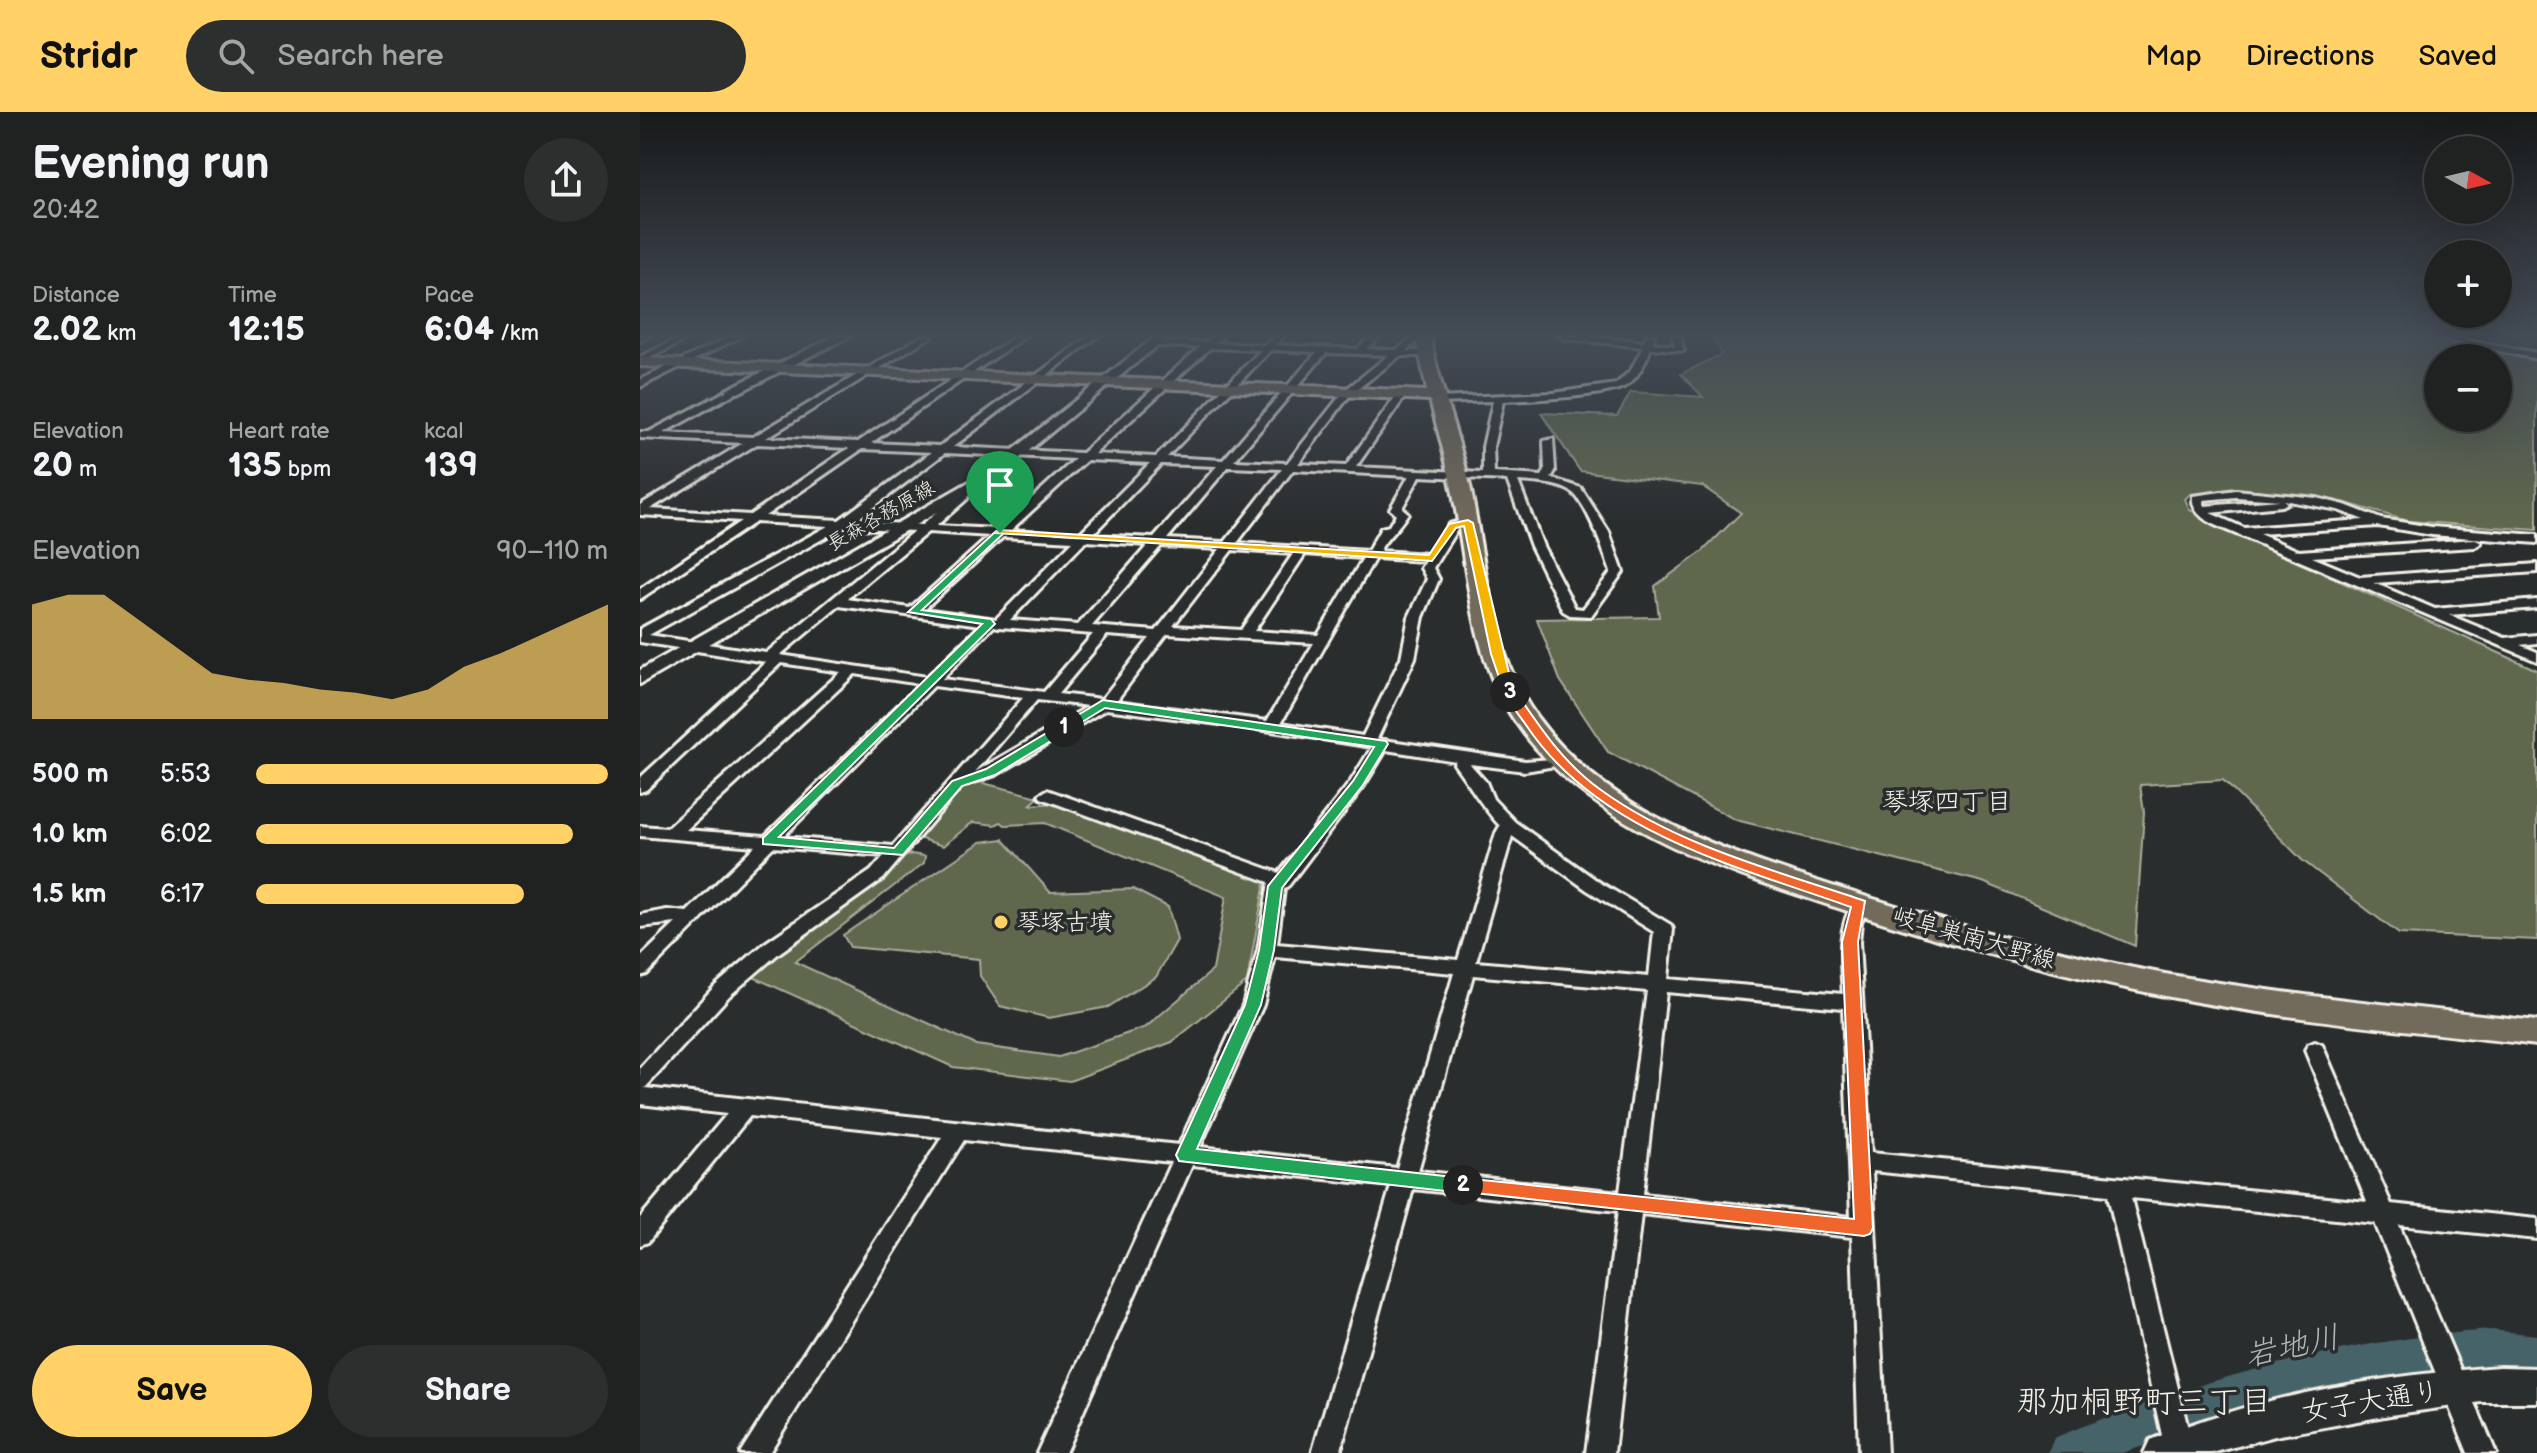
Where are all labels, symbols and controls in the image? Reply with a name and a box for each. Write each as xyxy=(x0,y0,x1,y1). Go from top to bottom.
search box xyxy=(186,20,746,92)
text: Stridr xyxy=(40,34,138,79)
icon: search xyxy=(214,34,258,78)
text: Search here xyxy=(278,38,444,74)
text: Map xyxy=(2145,40,2202,73)
text: Directions xyxy=(2246,40,2374,73)
text: Saved xyxy=(2418,40,2497,73)
north arrow xyxy=(2424,136,2512,224)
map controls xyxy=(2424,136,2512,432)
text: Evening run xyxy=(32,138,269,191)
button: share xyxy=(524,138,608,222)
text: 20:42 xyxy=(32,195,99,226)
button: + xyxy=(2424,240,2512,328)
text: Distance xyxy=(32,282,120,309)
text: Time xyxy=(228,282,277,309)
text: Pace xyxy=(424,282,474,309)
text: 2.02 xyxy=(32,309,101,350)
text: 12:15 xyxy=(228,309,305,350)
text: 6:04 xyxy=(424,309,494,350)
text: km xyxy=(101,320,136,347)
text: /km xyxy=(494,320,539,347)
button: − xyxy=(2424,344,2512,432)
text: Elevation xyxy=(32,418,124,445)
text: Heart rate xyxy=(228,418,330,445)
text: kcal xyxy=(424,418,463,445)
text: 20 xyxy=(32,445,73,486)
text: 135 xyxy=(228,445,282,486)
text: 139 xyxy=(424,445,478,486)
pin xyxy=(966,451,1034,533)
text: m xyxy=(73,456,97,483)
text: bpm xyxy=(282,456,331,483)
icon: arrive xyxy=(978,463,1022,507)
street label: 長森各務原線 xyxy=(823,476,939,556)
text: Elevation xyxy=(32,536,140,567)
text: 90–110 m xyxy=(497,536,608,567)
pin: 3 xyxy=(1490,672,1530,712)
text: 3 xyxy=(1504,678,1516,705)
pin: 1 xyxy=(1044,707,1084,747)
text: 1 xyxy=(1059,713,1069,740)
text: 500 m xyxy=(32,759,109,790)
text: 5:53 xyxy=(160,759,211,790)
district label: 琴塚四丁目 xyxy=(1882,787,2012,818)
text: 1.0 km xyxy=(32,819,108,850)
text: 6:02 xyxy=(160,819,212,850)
text: 1.5 km xyxy=(32,879,107,910)
text: 6:17 xyxy=(160,879,204,910)
street label: 岐阜巣南大野線 xyxy=(1889,901,2059,975)
place label: 琴塚古墳 xyxy=(1017,908,1113,937)
marker: 琴塚古墳 xyxy=(992,913,1010,931)
pin: 2 xyxy=(1443,1165,1483,1205)
text: 2 xyxy=(1456,1171,1470,1198)
water label: 岩地川 xyxy=(2241,1318,2343,1376)
button: Save xyxy=(32,1345,312,1437)
button: Share xyxy=(328,1345,608,1437)
street label: 女子大通り xyxy=(2299,1375,2443,1429)
district label: 那加桐野町三丁目 xyxy=(2016,1383,2272,1422)

